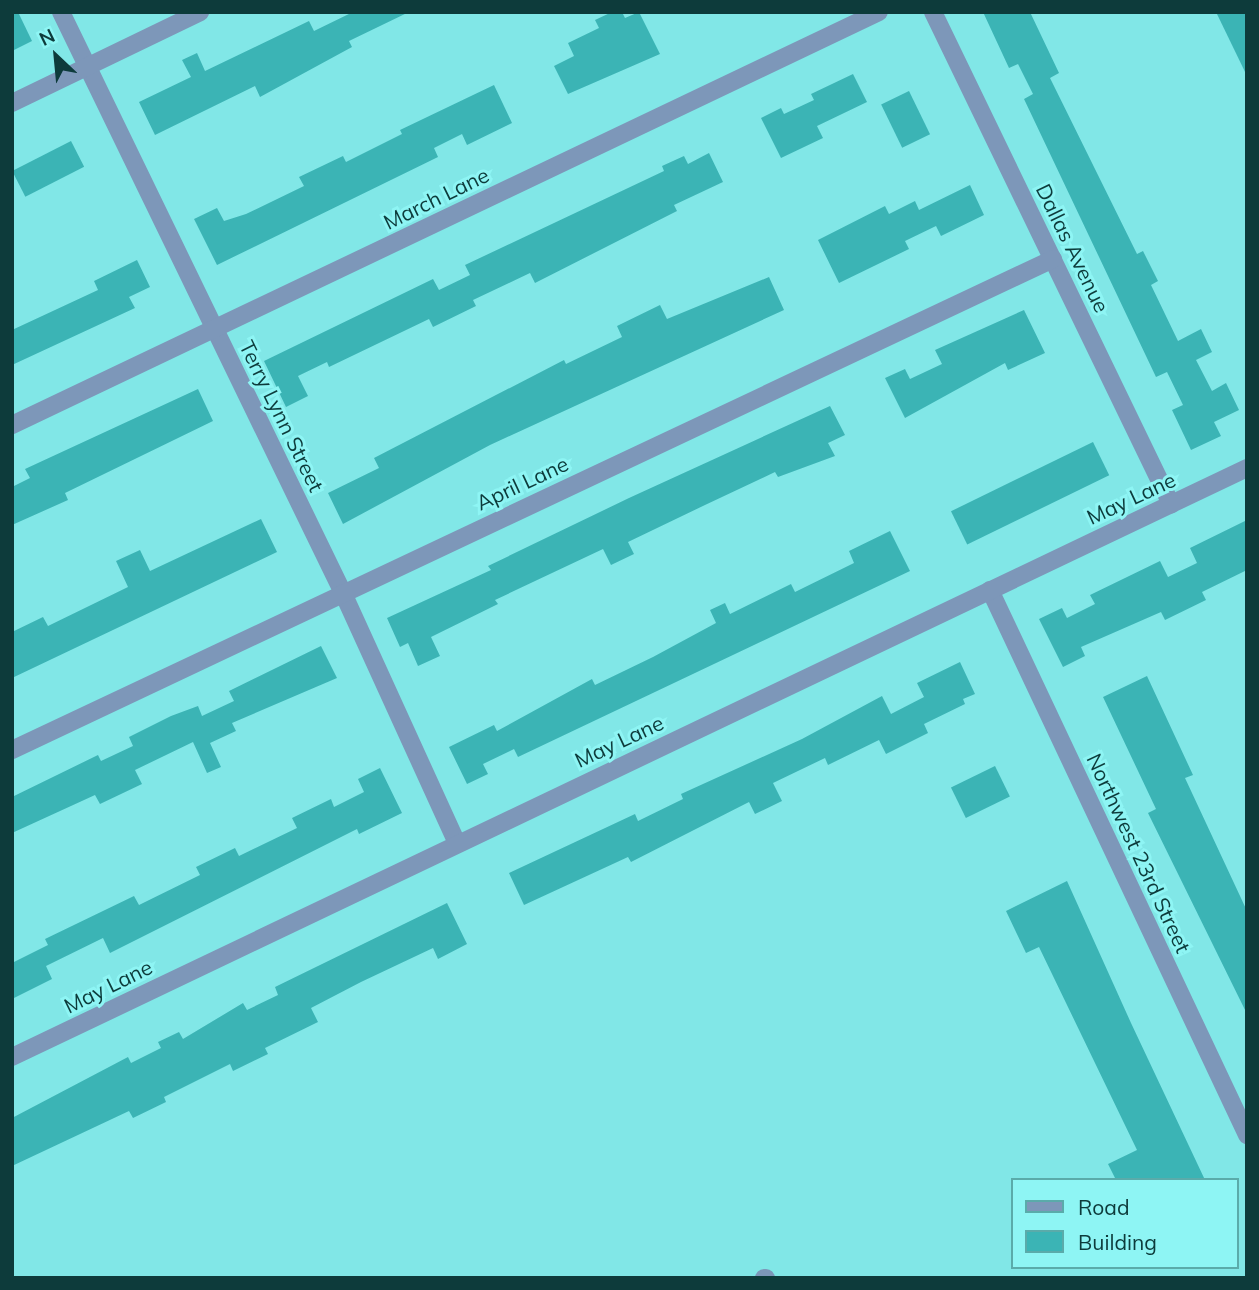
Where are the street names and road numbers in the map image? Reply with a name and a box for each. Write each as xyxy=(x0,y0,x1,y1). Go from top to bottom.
street label: March Lane xyxy=(379,162,493,234)
street label: Dallas Avenue xyxy=(1031,180,1115,316)
street label: Terry Lynn Street xyxy=(235,336,329,496)
street label: April Lane xyxy=(472,451,572,515)
street label: May Lane xyxy=(1083,467,1179,529)
street label: May Lane xyxy=(571,710,667,772)
street label: Northwest 23rd Street xyxy=(1082,749,1196,957)
street label: May Lane xyxy=(60,954,156,1018)

